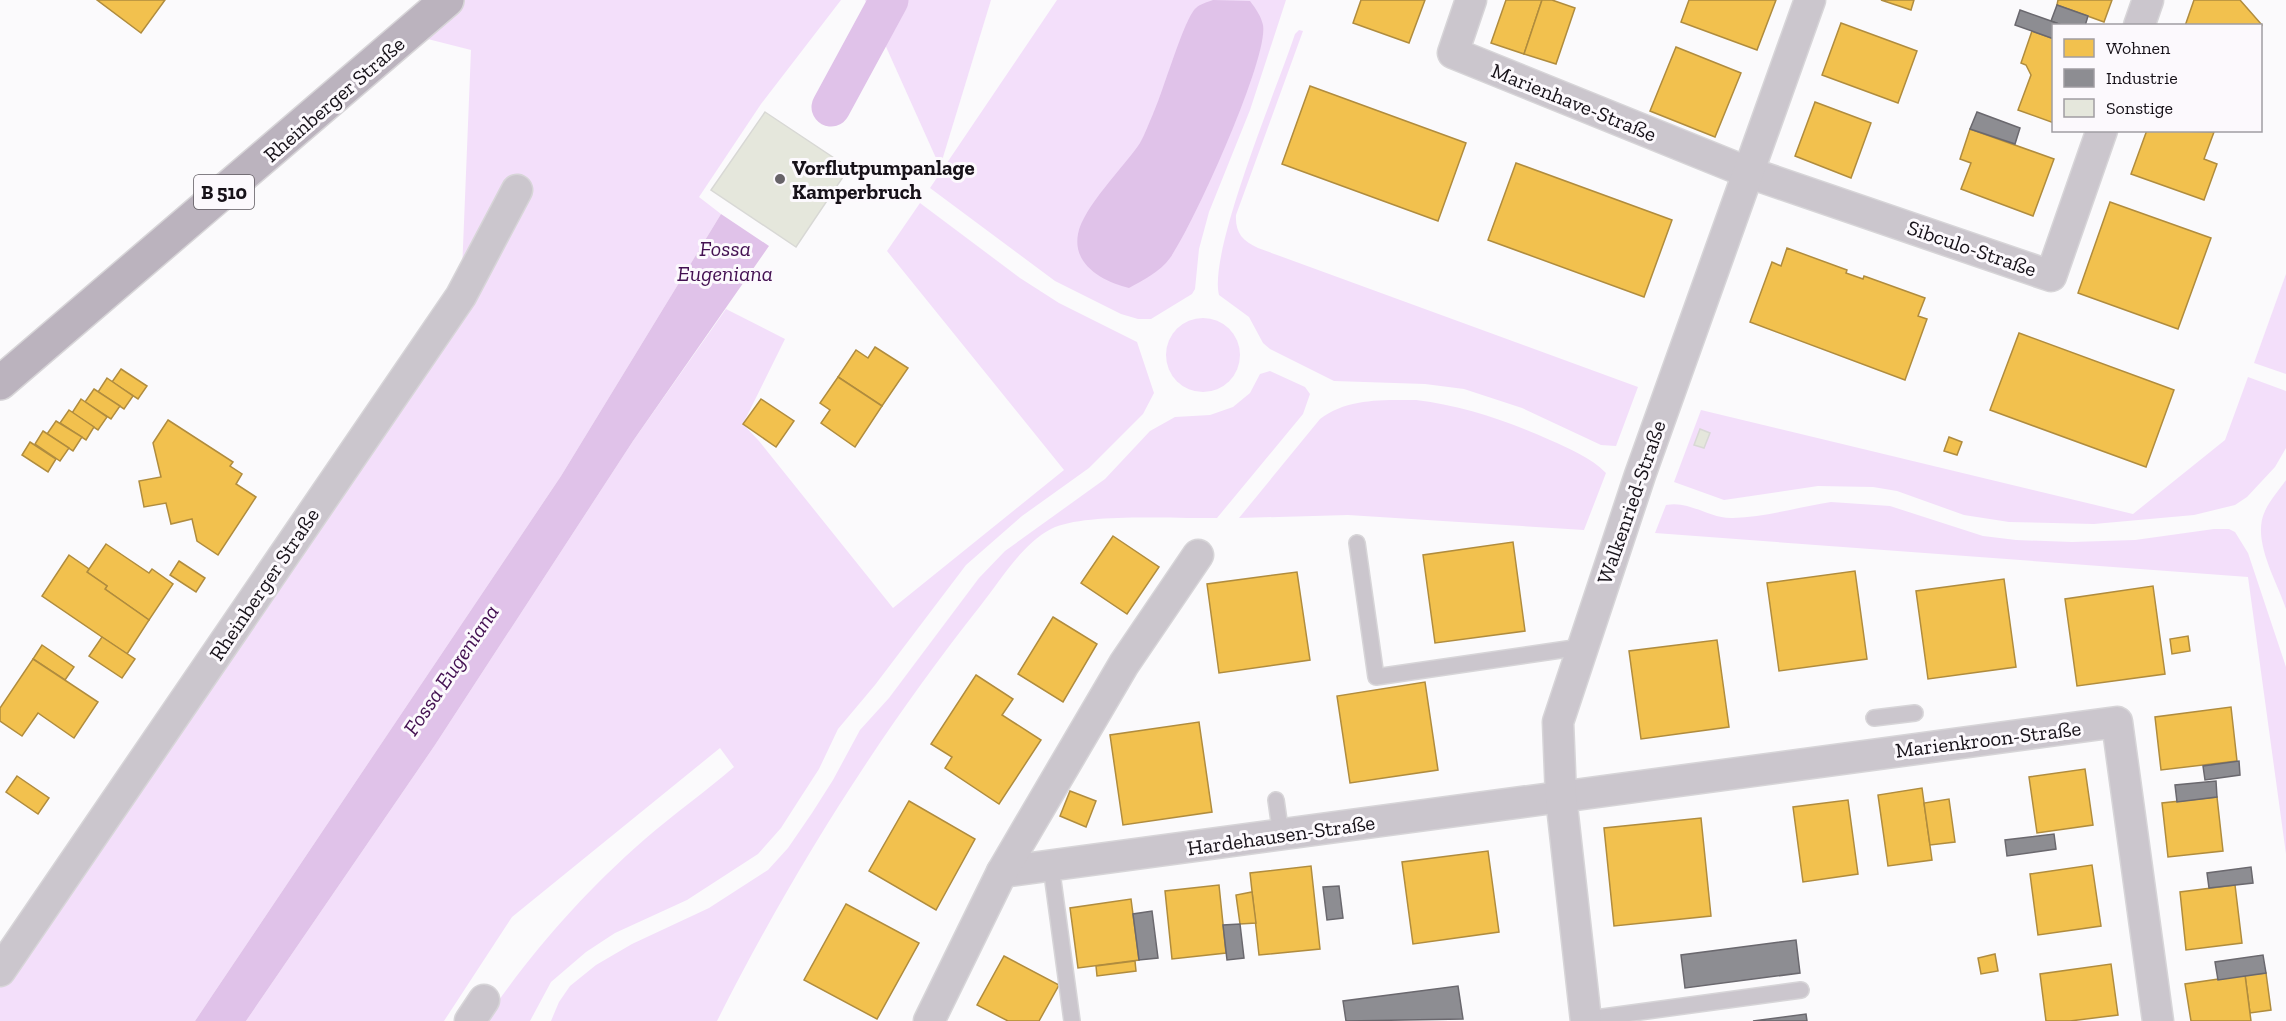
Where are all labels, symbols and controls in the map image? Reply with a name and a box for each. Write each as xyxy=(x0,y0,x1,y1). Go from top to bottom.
legend xyxy=(2052,24,2262,132)
street label: Rheinberger Straße xyxy=(258,31,410,167)
text: Wohnen xyxy=(2106,37,2171,59)
street label: Marienhave-Straße xyxy=(1488,58,1660,147)
text: Industrie xyxy=(2106,67,2178,89)
text: Sonstige xyxy=(2106,97,2173,119)
place label: Vorflutpumpanlage Kamperbruch xyxy=(792,155,975,204)
marker: Vorflutpumpanlage Kamperbruch xyxy=(773,172,787,186)
road number: B 510 xyxy=(194,175,254,209)
street label: Sibculo-Straße xyxy=(1904,214,2040,282)
water label: Fossa Eugeniana xyxy=(677,235,773,287)
street label: Walkenried-Straße xyxy=(1591,417,1671,587)
street label: Rheinberger Straße xyxy=(204,503,324,665)
water label: Fossa Eugeniana xyxy=(397,599,505,741)
street label: Marienkroon-Straße xyxy=(1894,715,2082,763)
street label: Hardehausen-Straße xyxy=(1186,809,1377,861)

